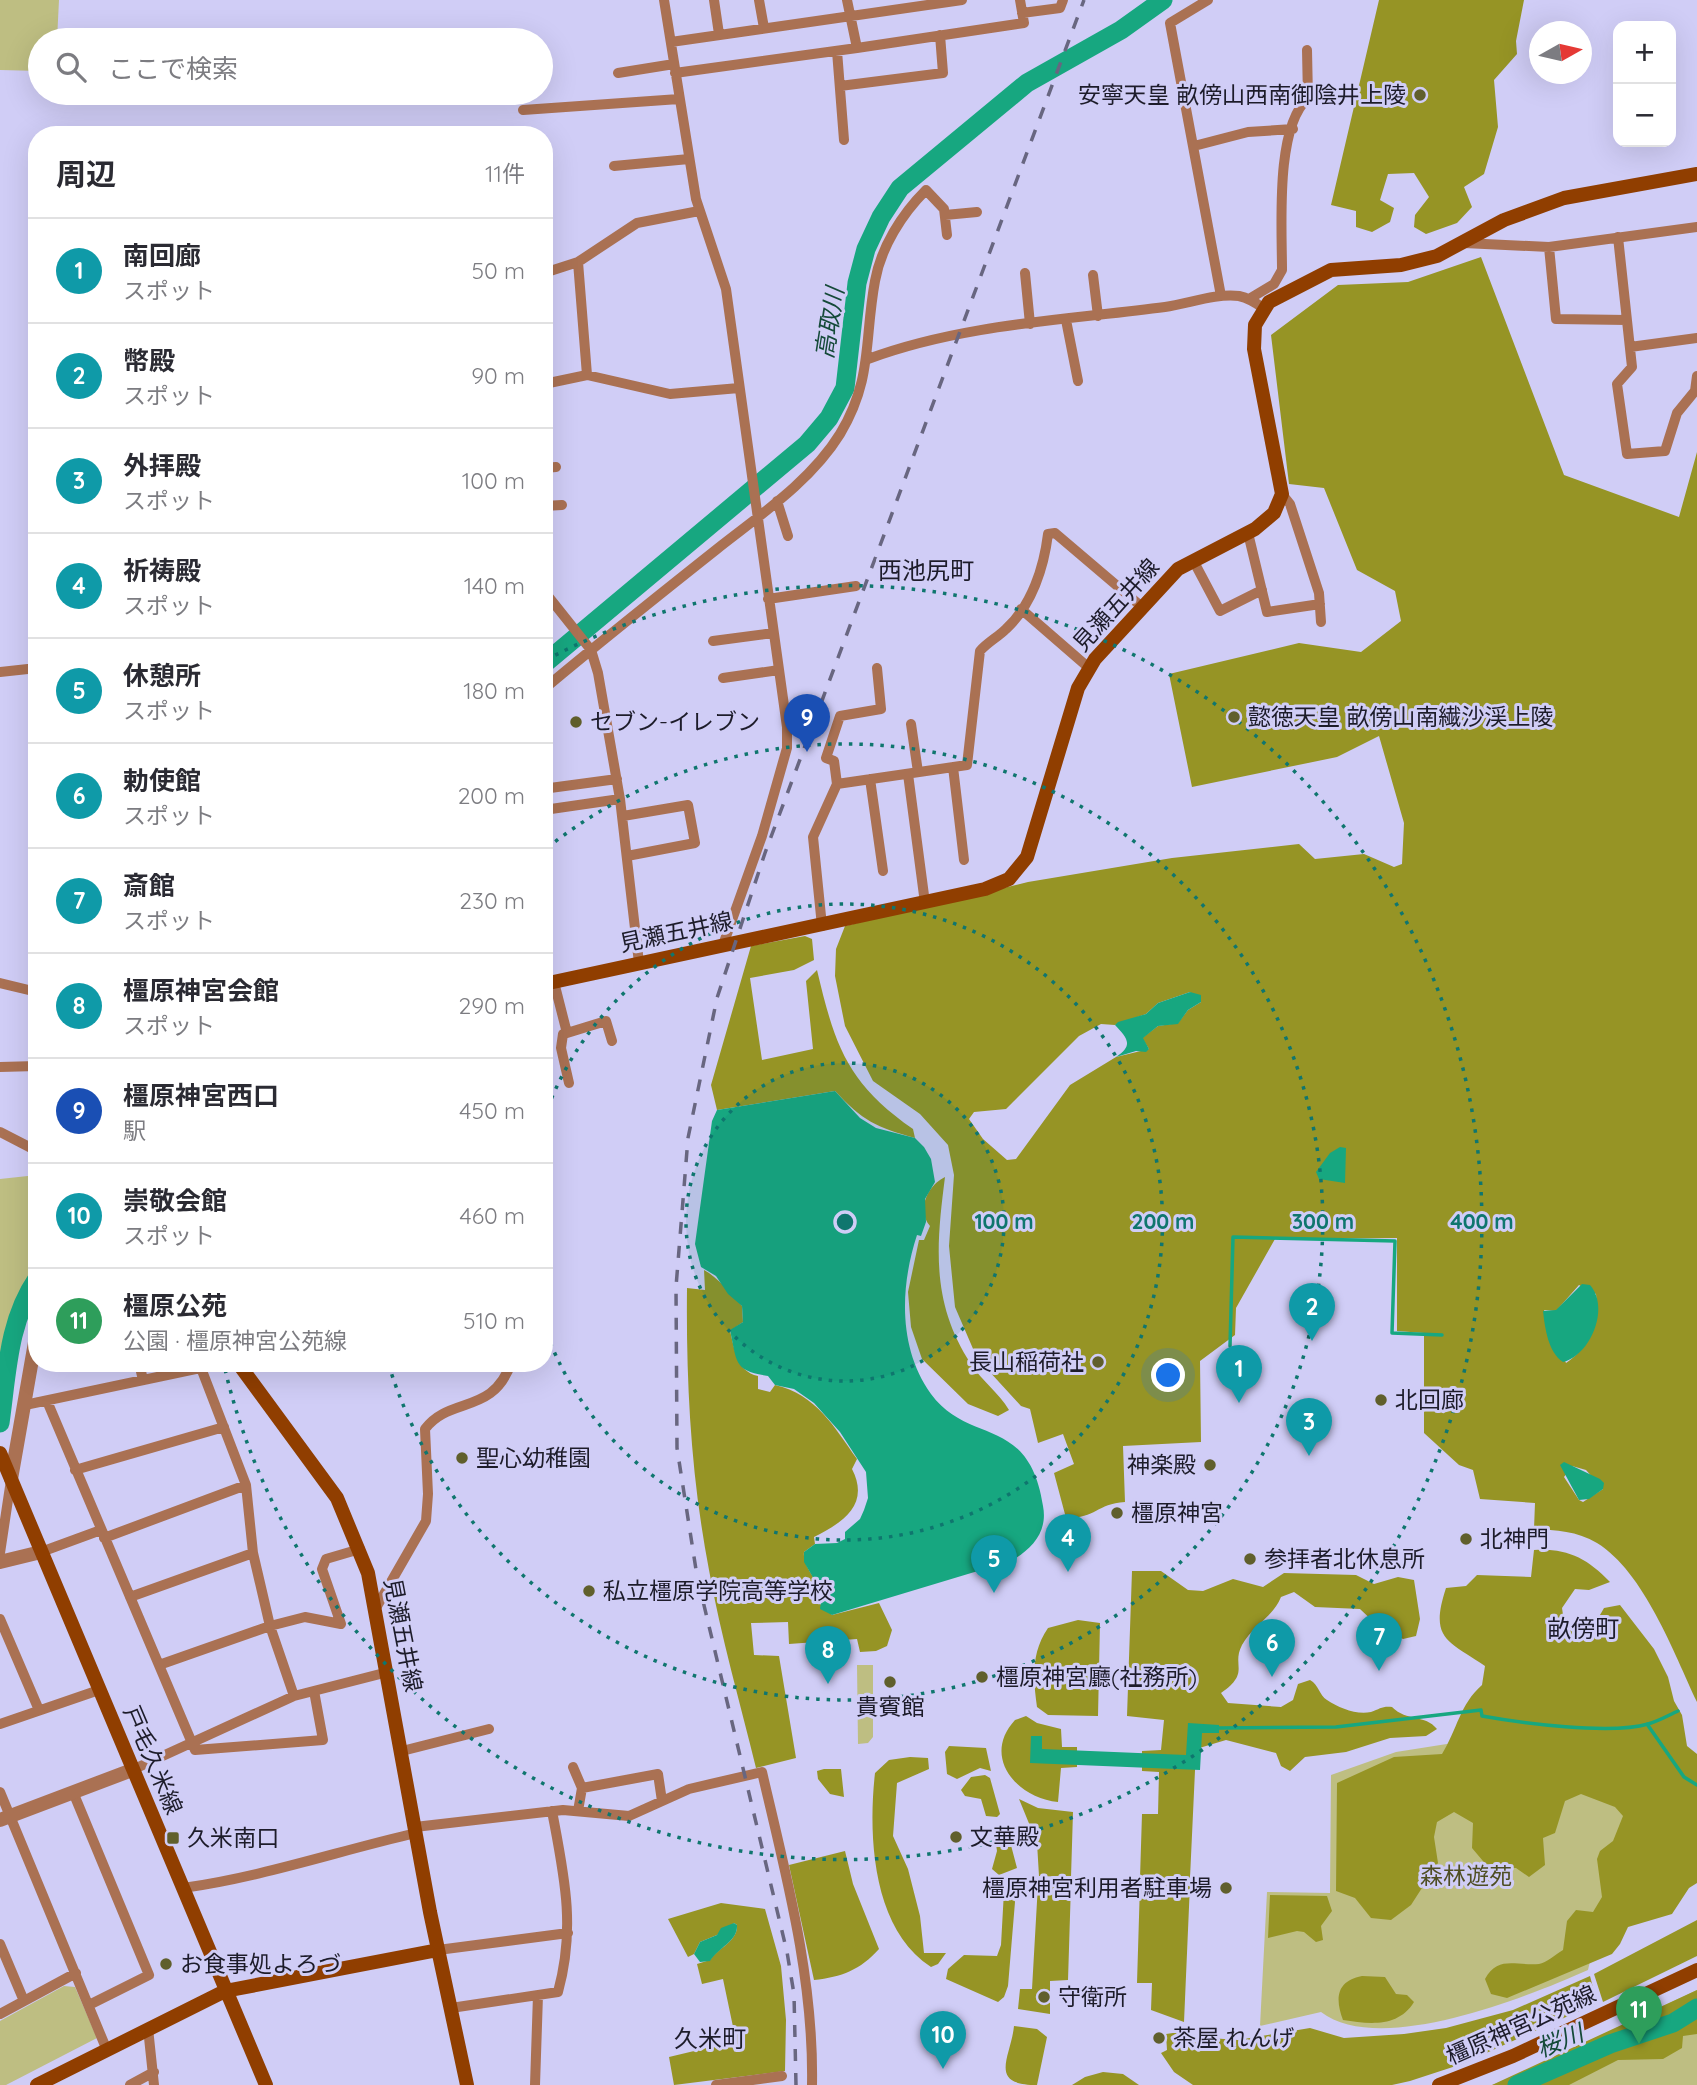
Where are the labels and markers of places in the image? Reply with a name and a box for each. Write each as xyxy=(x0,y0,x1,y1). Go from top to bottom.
place label: 安寧天皇 畝傍山西南御陰井上陵 xyxy=(1078,80,1406,109)
marker: 安寧天皇 畝傍山西南御陰井上陵 xyxy=(1412,87,1428,103)
pin: 9 xyxy=(784,694,830,752)
place label: 懿徳天皇 畝傍山南繊沙渓上陵 xyxy=(1248,702,1553,731)
place label: セブン-イレブン xyxy=(590,707,760,736)
marker: 懿徳天皇 畝傍山南繊沙渓上陵 xyxy=(1226,709,1242,725)
marker: セブン-イレブン xyxy=(568,714,584,730)
centre of rings xyxy=(833,1210,857,1234)
pin: 2 xyxy=(1289,1283,1335,1341)
pin: 1 xyxy=(1216,1345,1262,1403)
place label: 長山稲荷社 xyxy=(969,1347,1084,1376)
marker: 長山稲荷社 xyxy=(1090,1354,1106,1370)
place label: 北回廊 xyxy=(1395,1385,1464,1414)
marker: 北回廊 xyxy=(1373,1392,1389,1408)
pin: 3 xyxy=(1286,1398,1332,1456)
place label: 聖心幼稚園 xyxy=(476,1443,591,1472)
marker: 聖心幼稚園 xyxy=(454,1450,470,1466)
place label: 神楽殿 xyxy=(1127,1450,1196,1479)
marker: 神楽殿 xyxy=(1202,1457,1218,1473)
place label: 橿原神宮 xyxy=(1131,1498,1223,1527)
marker: 橿原神宮 xyxy=(1109,1505,1125,1521)
pin: 4 xyxy=(1045,1514,1091,1572)
place label: 北神門 xyxy=(1480,1524,1549,1553)
marker: 北神門 xyxy=(1458,1531,1474,1547)
pin: 5 xyxy=(971,1535,1017,1593)
place label: 参拝者北休息所 xyxy=(1264,1544,1425,1573)
marker: 参拝者北休息所 xyxy=(1242,1551,1258,1567)
place label: 私立橿原学院高等学校 xyxy=(603,1576,833,1605)
marker: 私立橿原学院高等学校 xyxy=(581,1583,597,1599)
pin: 7 xyxy=(1356,1613,1402,1671)
pin: 6 xyxy=(1249,1619,1295,1677)
pin: 8 xyxy=(805,1626,851,1684)
place label: 橿原神宮廳(社務所) xyxy=(996,1662,1197,1691)
marker: 橿原神宮廳(社務所) xyxy=(974,1669,990,1685)
marker: 貴賓館 xyxy=(882,1674,898,1690)
place label: 貴賓館 xyxy=(856,1692,925,1721)
place label: 文華殿 xyxy=(970,1822,1039,1851)
place label: 久米南口 xyxy=(187,1823,279,1852)
marker: 文華殿 xyxy=(948,1829,964,1845)
marker: 久米南口 xyxy=(165,1830,181,1846)
place label: 橿原神宮利用者駐車場 xyxy=(982,1873,1212,1902)
marker: 橿原神宮利用者駐車場 xyxy=(1218,1880,1234,1896)
place label: お食事処よろづ xyxy=(180,1949,341,1978)
marker: お食事処よろづ xyxy=(158,1956,174,1972)
place label: 守衛所 xyxy=(1058,1982,1127,2011)
pin: 11 xyxy=(1616,1986,1662,2044)
marker: 守衛所 xyxy=(1036,1989,1052,2005)
pin: 10 xyxy=(920,2011,966,2069)
place label: 茶屋 れんげ xyxy=(1173,2023,1294,2052)
marker: 茶屋 れんげ xyxy=(1151,2030,1167,2046)

